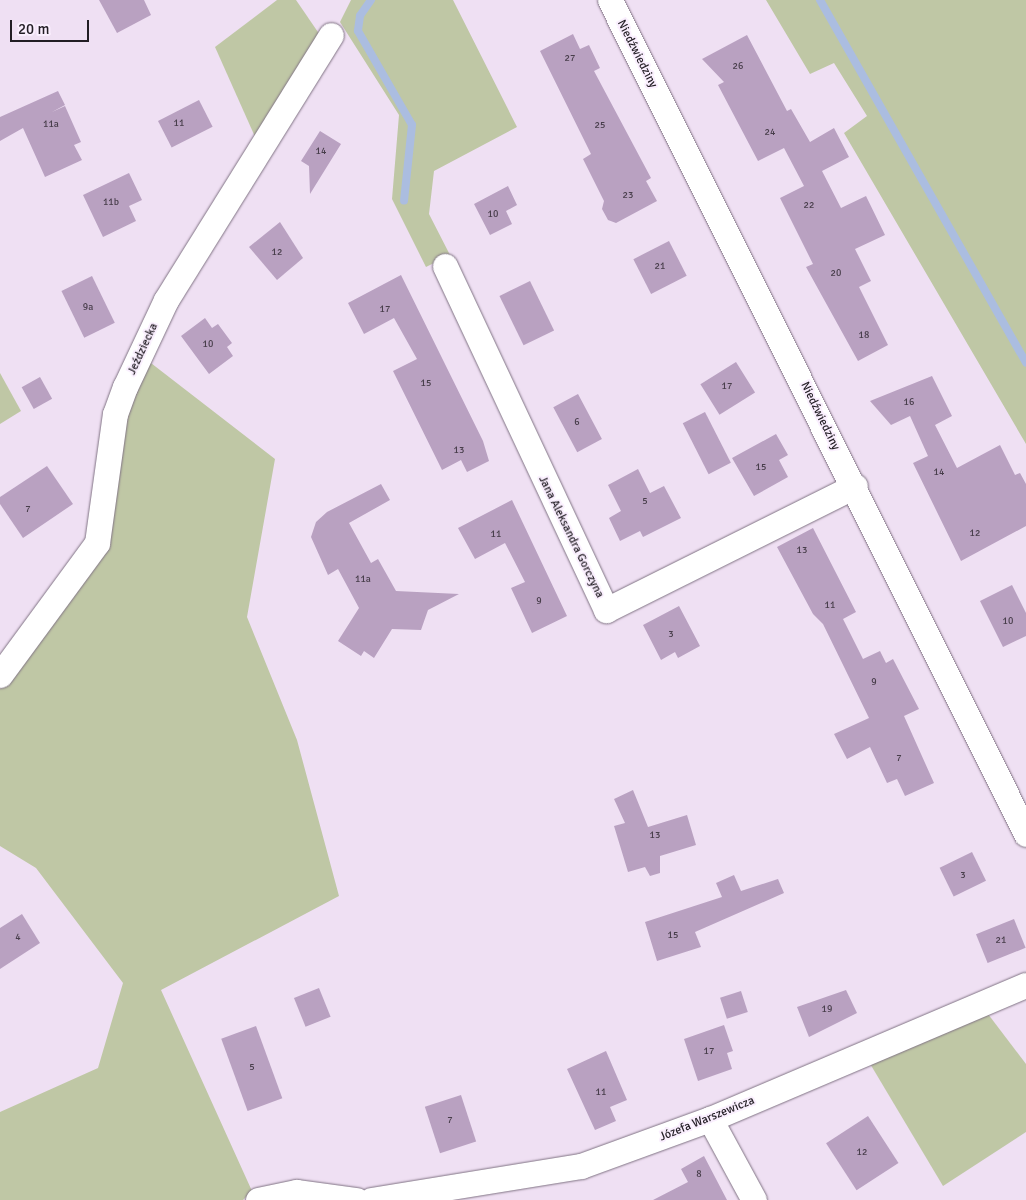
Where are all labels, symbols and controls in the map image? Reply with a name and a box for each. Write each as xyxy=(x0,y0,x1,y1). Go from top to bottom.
scale bar xyxy=(12,10,91,42)
street label: Niedźwiedziny xyxy=(614,18,660,90)
text: 20 m xyxy=(18,20,49,38)
house number: 27 xyxy=(565,53,575,65)
house number: 26 xyxy=(733,61,743,73)
house number: 11 xyxy=(174,118,184,130)
house number: 11a xyxy=(43,119,59,131)
house number: 25 xyxy=(595,120,605,132)
house number: 24 xyxy=(765,127,775,139)
house number: 14 xyxy=(316,146,326,158)
house number: 23 xyxy=(623,190,633,202)
house number: 11b xyxy=(103,197,119,209)
house number: 22 xyxy=(804,200,814,212)
house number: 10 xyxy=(488,209,498,221)
house number: 12 xyxy=(272,247,282,259)
house number: 21 xyxy=(655,261,665,273)
house number: 20 xyxy=(831,268,841,280)
house number: 9a xyxy=(83,302,93,314)
house number: 17 xyxy=(380,304,390,316)
street label: Jeździecka xyxy=(125,321,161,377)
house number: 18 xyxy=(859,330,869,342)
house number: 10 xyxy=(203,339,213,351)
house number: 15 xyxy=(421,378,431,390)
street label: Niedźwiedziny xyxy=(797,380,843,452)
house number: 17 xyxy=(722,381,732,393)
house number: 16 xyxy=(904,397,914,409)
house number: 6 xyxy=(574,417,580,429)
house number: 13 xyxy=(454,445,464,457)
house number: 15 xyxy=(756,462,766,474)
house number: 14 xyxy=(934,467,944,479)
street label: Jana Aleksandra Gorczyna xyxy=(535,474,607,600)
house number: 5 xyxy=(642,496,648,508)
house number: 7 xyxy=(25,504,31,516)
house number: 12 xyxy=(970,528,980,540)
house number: 11 xyxy=(491,529,501,541)
house number: 13 xyxy=(797,545,807,557)
house number: 11a xyxy=(355,574,371,586)
house number: 9 xyxy=(536,596,542,608)
house number: 11 xyxy=(825,600,835,612)
house number: 10 xyxy=(1003,616,1013,628)
house number: 3 xyxy=(668,629,674,641)
house number: 9 xyxy=(871,677,877,689)
house number: 7 xyxy=(896,753,902,765)
house number: 13 xyxy=(650,830,660,842)
house number: 3 xyxy=(960,870,966,882)
house number: 15 xyxy=(668,930,678,942)
house number: 4 xyxy=(15,932,21,944)
house number: 21 xyxy=(996,935,1006,947)
house number: 19 xyxy=(822,1004,832,1016)
house number: 17 xyxy=(704,1046,714,1058)
house number: 5 xyxy=(249,1062,255,1074)
house number: 11 xyxy=(596,1087,606,1099)
street label: Józefa Warszewicza xyxy=(657,1093,757,1145)
house number: 7 xyxy=(447,1115,453,1127)
house number: 12 xyxy=(857,1147,867,1159)
house number: 8 xyxy=(696,1169,702,1181)

